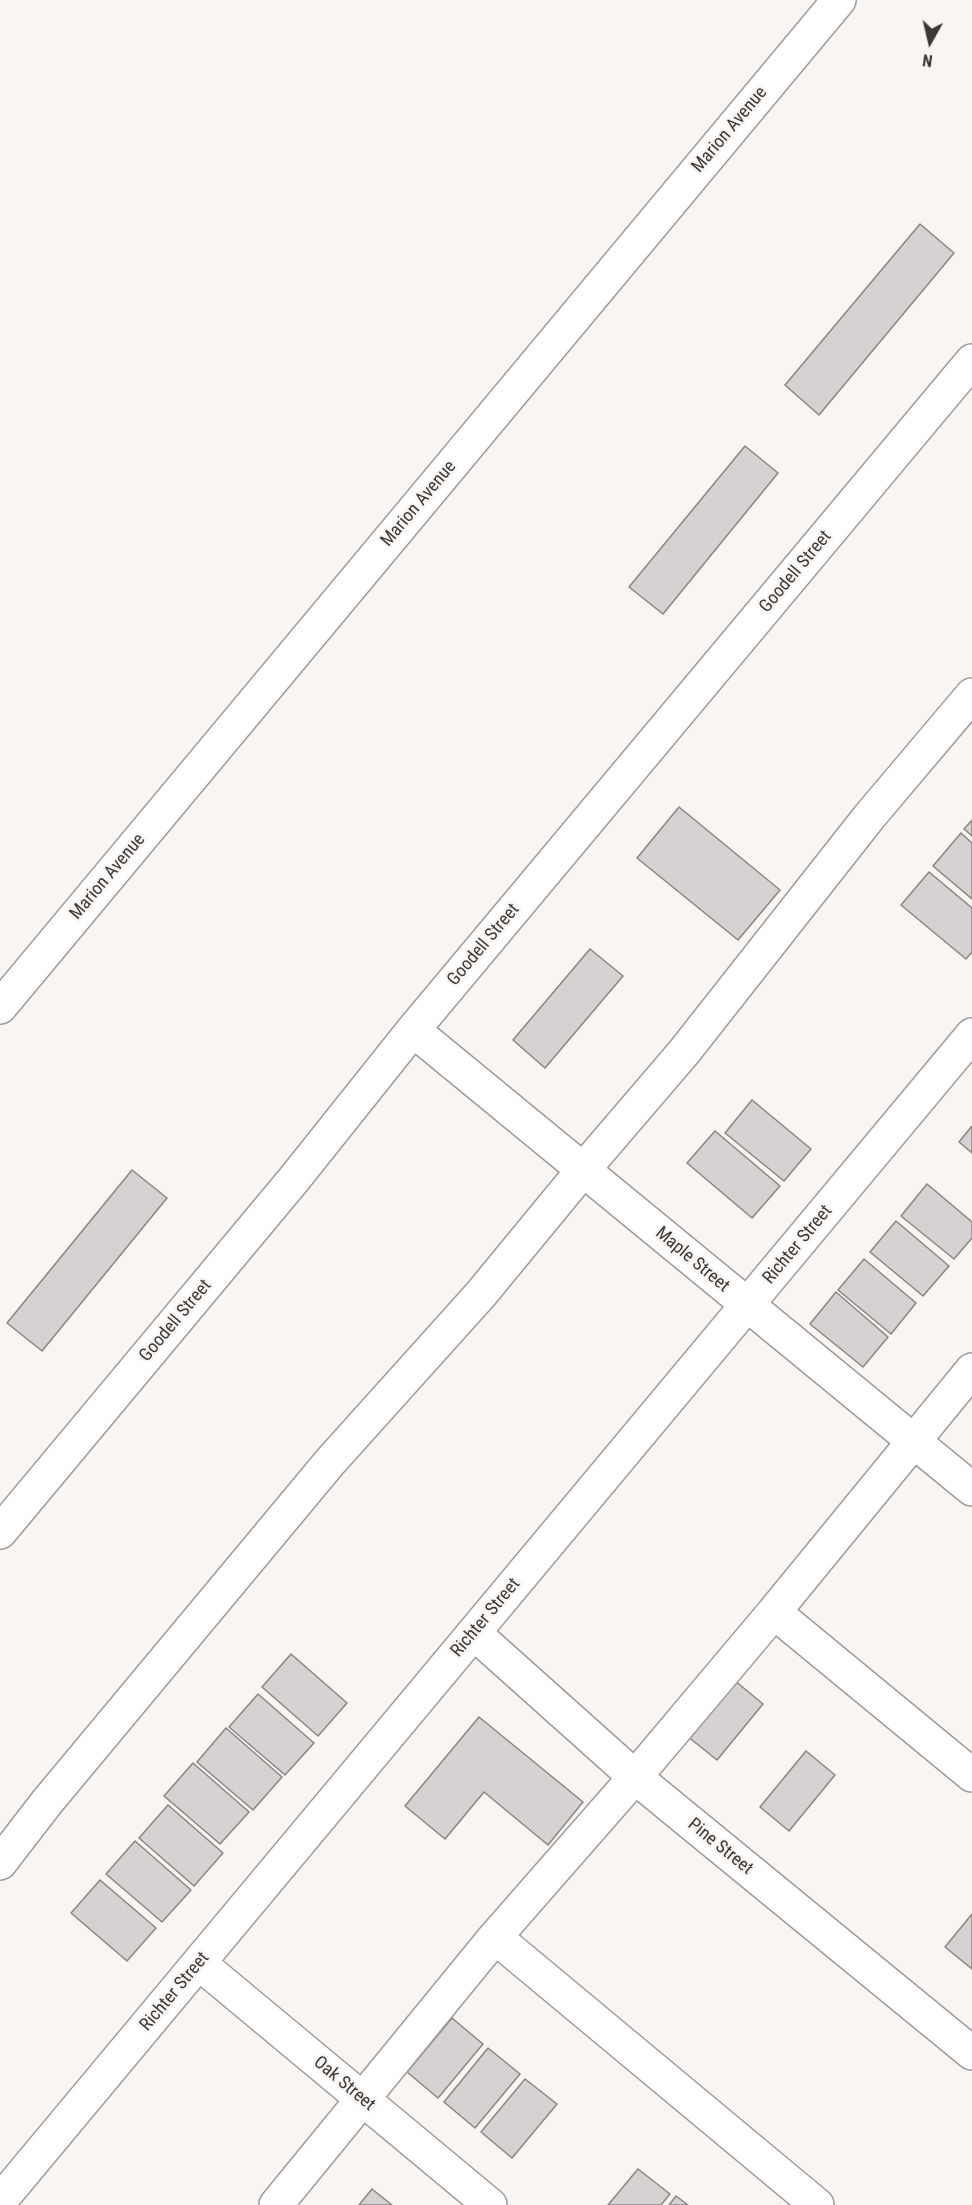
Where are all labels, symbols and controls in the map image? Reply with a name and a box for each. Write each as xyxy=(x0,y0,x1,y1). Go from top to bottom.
north arrow xyxy=(900,12,960,72)
text: N xyxy=(921,50,934,70)
street label: Marion Avenue xyxy=(688,83,772,177)
street label: Marion Avenue xyxy=(377,457,461,551)
street label: Goodell Street xyxy=(755,527,837,617)
street label: Marion Avenue xyxy=(66,830,150,924)
street label: Goodell Street xyxy=(443,900,525,990)
street label: Richter Street xyxy=(759,1201,837,1289)
street label: Maple Street xyxy=(651,1223,733,1297)
street label: Goodell Street xyxy=(135,1276,217,1366)
street label: Richter Street xyxy=(447,1574,525,1662)
street label: Pine Street xyxy=(683,1814,757,1880)
street label: Richter Street xyxy=(136,1948,214,2036)
street label: Oak Street xyxy=(309,2052,379,2116)

